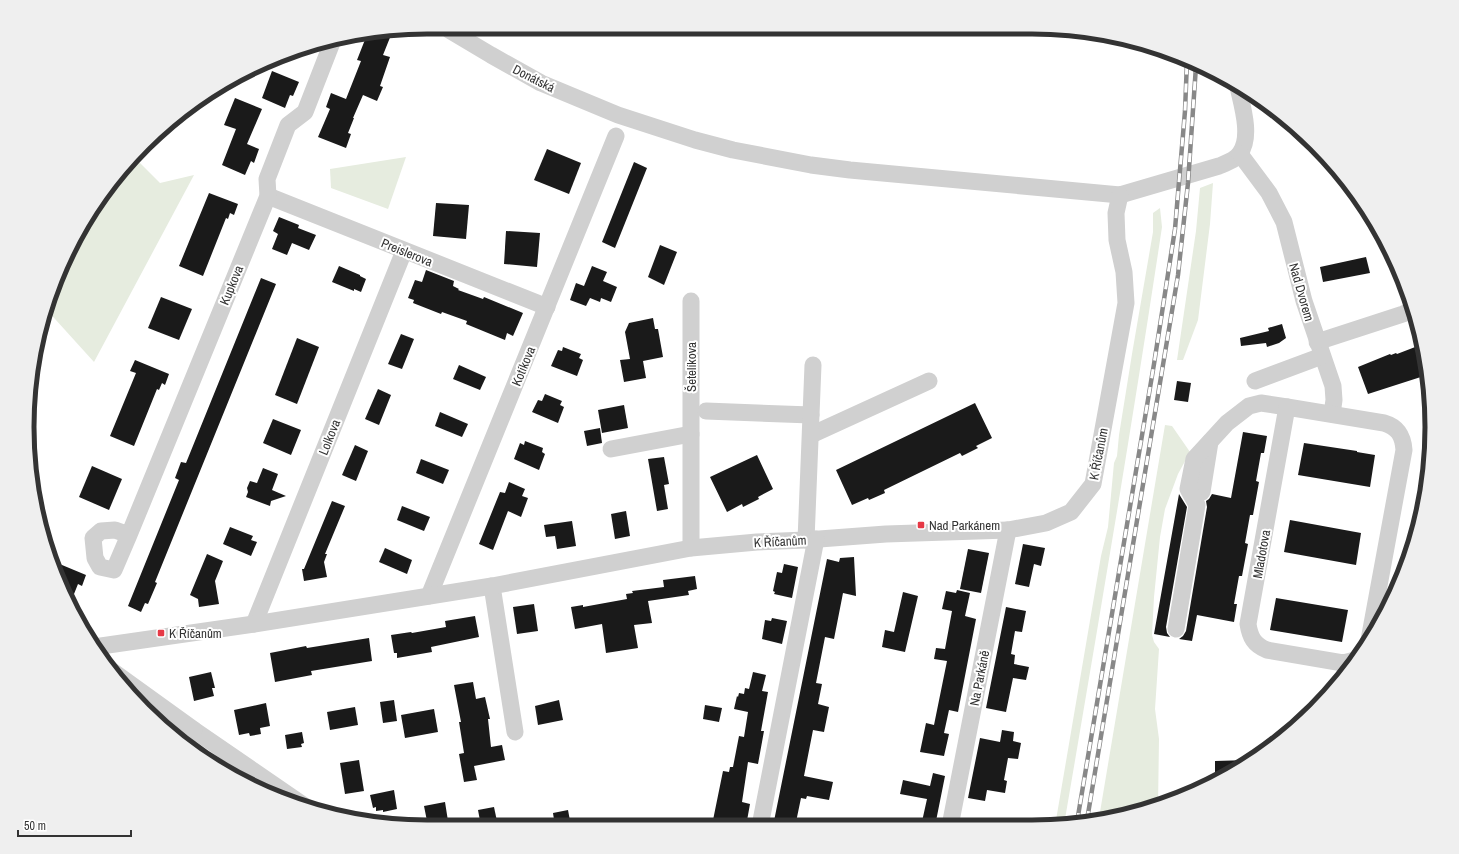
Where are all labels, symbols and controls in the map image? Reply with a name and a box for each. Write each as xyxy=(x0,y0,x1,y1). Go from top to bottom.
street label: Donátská xyxy=(510,61,558,96)
street label: Preislerova xyxy=(379,234,435,270)
street label: Nad Dvorem xyxy=(1285,261,1318,323)
street label: Kupkova xyxy=(216,263,247,308)
street label: Šetelíkova xyxy=(683,342,700,392)
street label: Kotíkova xyxy=(508,344,539,389)
street label: Lolkova xyxy=(315,417,344,457)
street label: K Říčanům xyxy=(1085,426,1112,482)
place label: Nad Parkánem xyxy=(929,517,1000,534)
marker: Nad Parkánem xyxy=(916,520,926,530)
street label: Mladotova xyxy=(1249,528,1274,580)
street label: K Říčanům xyxy=(753,532,807,551)
place label: K Říčanům xyxy=(169,625,222,642)
marker: K Říčanům xyxy=(156,628,166,638)
street label: Na Parkáně xyxy=(966,649,993,707)
scale bar xyxy=(18,812,131,838)
text: 50 m xyxy=(24,818,46,834)

